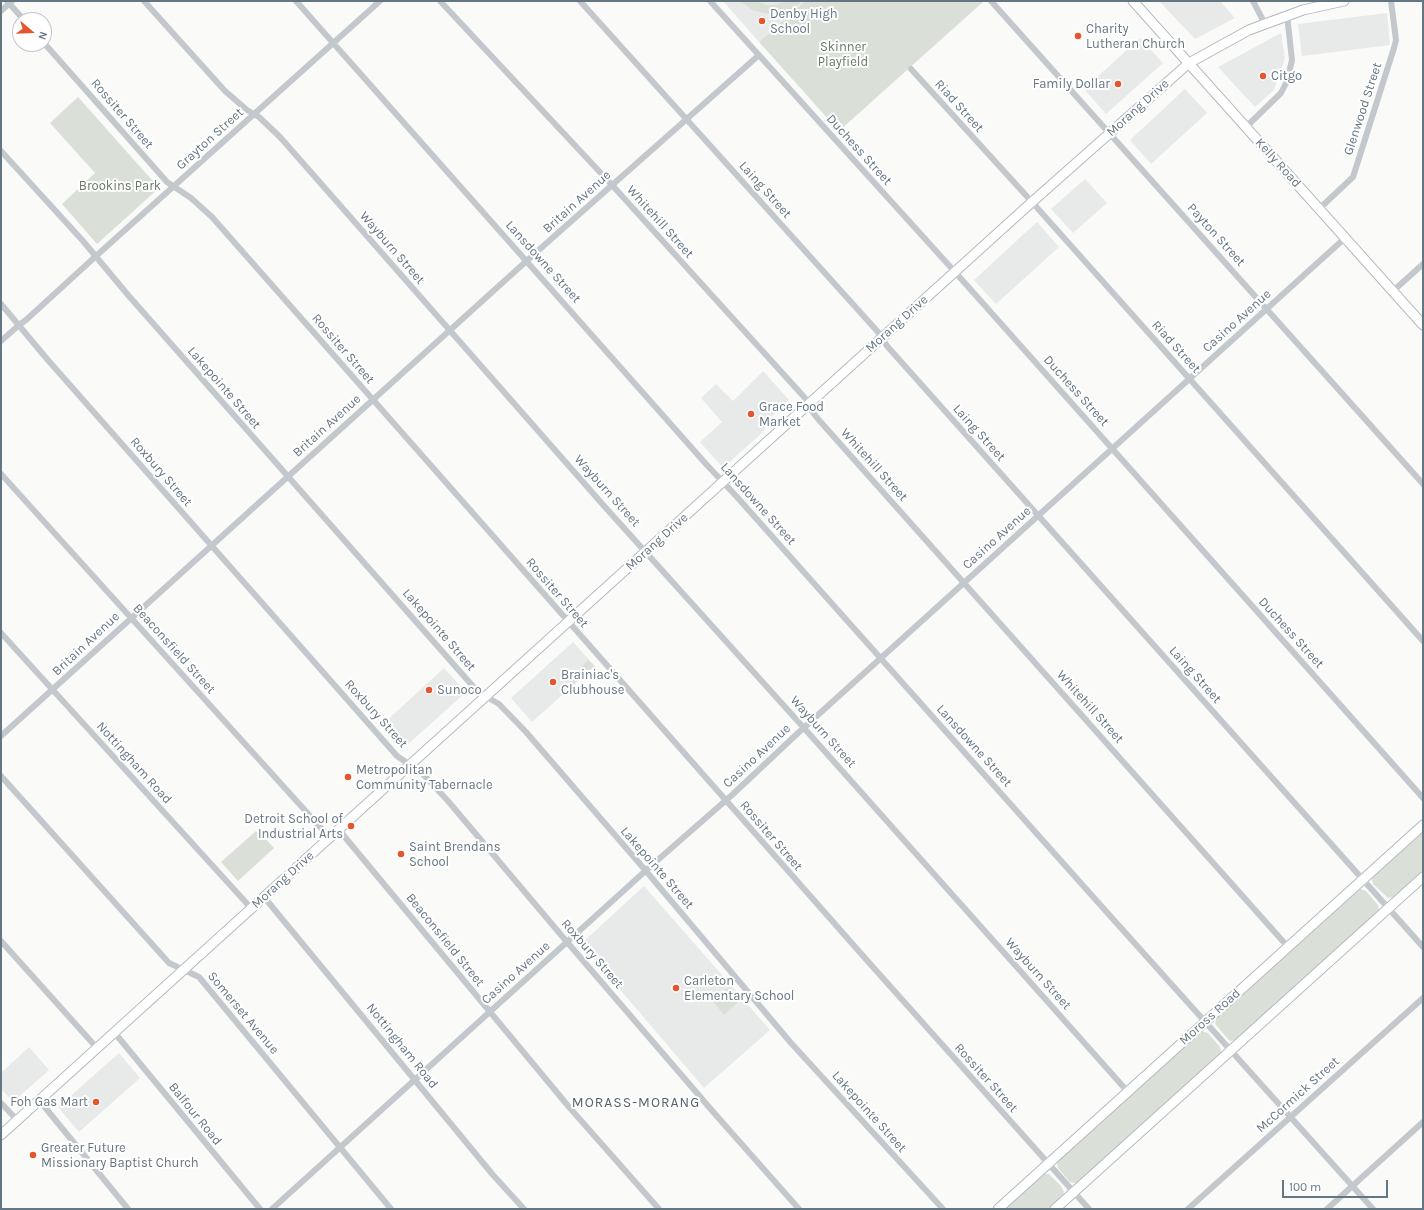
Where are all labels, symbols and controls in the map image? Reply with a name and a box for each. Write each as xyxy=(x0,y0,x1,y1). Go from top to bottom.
place label: Denby High School xyxy=(770,6,838,37)
north arrow xyxy=(12,12,52,52)
marker: Denby High School xyxy=(757,16,767,26)
place label: Charity Lutheran Church xyxy=(1086,21,1185,52)
text: N xyxy=(35,30,50,42)
marker: Charity Lutheran Church xyxy=(1073,31,1083,41)
park label: Skinner Playfield xyxy=(818,39,868,70)
street label: Glenwood Street xyxy=(1341,61,1385,157)
place label: Citgo xyxy=(1271,68,1302,84)
marker: Citgo xyxy=(1258,71,1268,81)
street label: Rossiter Street xyxy=(87,76,157,152)
street label: Riad Street xyxy=(931,76,987,136)
place label: Family Dollar xyxy=(1033,76,1110,92)
street label: Morang Drive xyxy=(1104,76,1172,140)
marker: Family Dollar xyxy=(1113,79,1123,89)
street label: Grayton Street xyxy=(173,105,247,173)
street label: Duchess Street xyxy=(823,111,895,189)
street label: Kelly Road xyxy=(1252,135,1304,191)
street label: Laing Street xyxy=(735,158,795,222)
street label: Britain Avenue xyxy=(540,167,614,237)
park label: Brookins Park xyxy=(79,178,161,194)
street label: Whitehill Street xyxy=(623,182,697,262)
street label: Payton Street xyxy=(1184,200,1248,270)
street label: Wayburn Street xyxy=(356,208,428,288)
street label: Lansdowne Street xyxy=(502,218,584,306)
street label: Casino Avenue xyxy=(1200,286,1274,356)
street label: Morang Drive xyxy=(863,292,931,356)
street label: Rossiter Street xyxy=(308,311,378,387)
street label: Riad Street xyxy=(1148,317,1204,377)
street label: Lakepointe Street xyxy=(184,344,264,432)
street label: Duchess Street xyxy=(1040,352,1112,430)
street label: Britain Avenue xyxy=(290,391,364,461)
place label: Grace Food Market xyxy=(759,399,824,430)
street label: Laing Street xyxy=(949,401,1009,465)
marker: Grace Food Market xyxy=(746,409,756,419)
street label: Whitehill Street xyxy=(837,425,911,505)
street label: Roxbury Street xyxy=(127,434,195,510)
street label: Wayburn Street xyxy=(571,452,643,530)
street label: Lansdowne Street xyxy=(717,460,799,548)
street label: Casino Avenue xyxy=(960,503,1034,573)
street label: Morang Drive xyxy=(623,510,691,574)
street label: Rossiter Street xyxy=(522,555,592,631)
street label: Lakepointe Street xyxy=(399,586,479,674)
street label: Duchess Street xyxy=(1255,594,1327,672)
street label: Beaconsfield Street xyxy=(130,601,218,697)
street label: Britain Avenue xyxy=(49,609,123,679)
street label: Laing Street xyxy=(1165,643,1225,707)
place label: Brainiac's Clubhouse xyxy=(561,667,625,698)
street label: Whitehill Street xyxy=(1053,667,1127,747)
street label: Roxbury Street xyxy=(341,677,411,751)
marker: Brainiac's Clubhouse xyxy=(548,677,558,687)
place label: Sunoco xyxy=(437,682,481,698)
marker: Sunoco xyxy=(424,685,434,695)
street label: Wayburn Street xyxy=(787,693,859,771)
street label: Lansdowne Street xyxy=(933,702,1015,790)
street label: Nottingham Road xyxy=(93,719,175,807)
street label: Casino Avenue xyxy=(720,721,794,791)
place label: Metropolitan Community Tabernacle xyxy=(356,762,493,793)
marker: Metropolitan Community Tabernacle xyxy=(343,772,353,782)
street label: Rossiter Street xyxy=(736,798,806,874)
place label: Detroit School of Industrial Arts xyxy=(244,811,343,842)
marker: Detroit School of Industrial Arts xyxy=(346,821,356,831)
street label: Lakepointe Street xyxy=(617,824,697,912)
place label: Saint Brendans School xyxy=(409,839,501,870)
street label: Morang Drive xyxy=(249,848,317,912)
marker: Saint Brendans School xyxy=(396,849,406,859)
street label: Beaconsfield Street xyxy=(403,890,487,990)
street label: Roxbury Street xyxy=(558,916,626,992)
street label: Wayburn Street xyxy=(1002,935,1074,1013)
street label: Casino Avenue xyxy=(479,938,553,1008)
street label: Somerset Avenue xyxy=(204,969,282,1057)
place label: Carleton Elementary School xyxy=(684,973,794,1004)
marker: Carleton Elementary School xyxy=(671,983,681,993)
street label: Moross Road xyxy=(1176,986,1244,1048)
street label: Nottingham Road xyxy=(363,1000,441,1092)
street label: Rossiter Street xyxy=(951,1040,1021,1116)
street label: McCormick Street xyxy=(1253,1054,1343,1136)
street label: Lakepointe Street xyxy=(828,1068,910,1156)
street label: Balfour Road xyxy=(165,1080,225,1148)
place label: Foh Gas Mart xyxy=(10,1094,88,1110)
district label: MORASS-MORANG xyxy=(572,1095,700,1111)
marker: Foh Gas Mart xyxy=(91,1097,101,1107)
place label: Greater Future Missionary Baptist Church xyxy=(41,1140,199,1171)
marker: Greater Future Missionary Baptist Church xyxy=(28,1150,38,1160)
scale bar xyxy=(1284,1172,1390,1198)
text: 100 m xyxy=(1289,1180,1321,1194)

